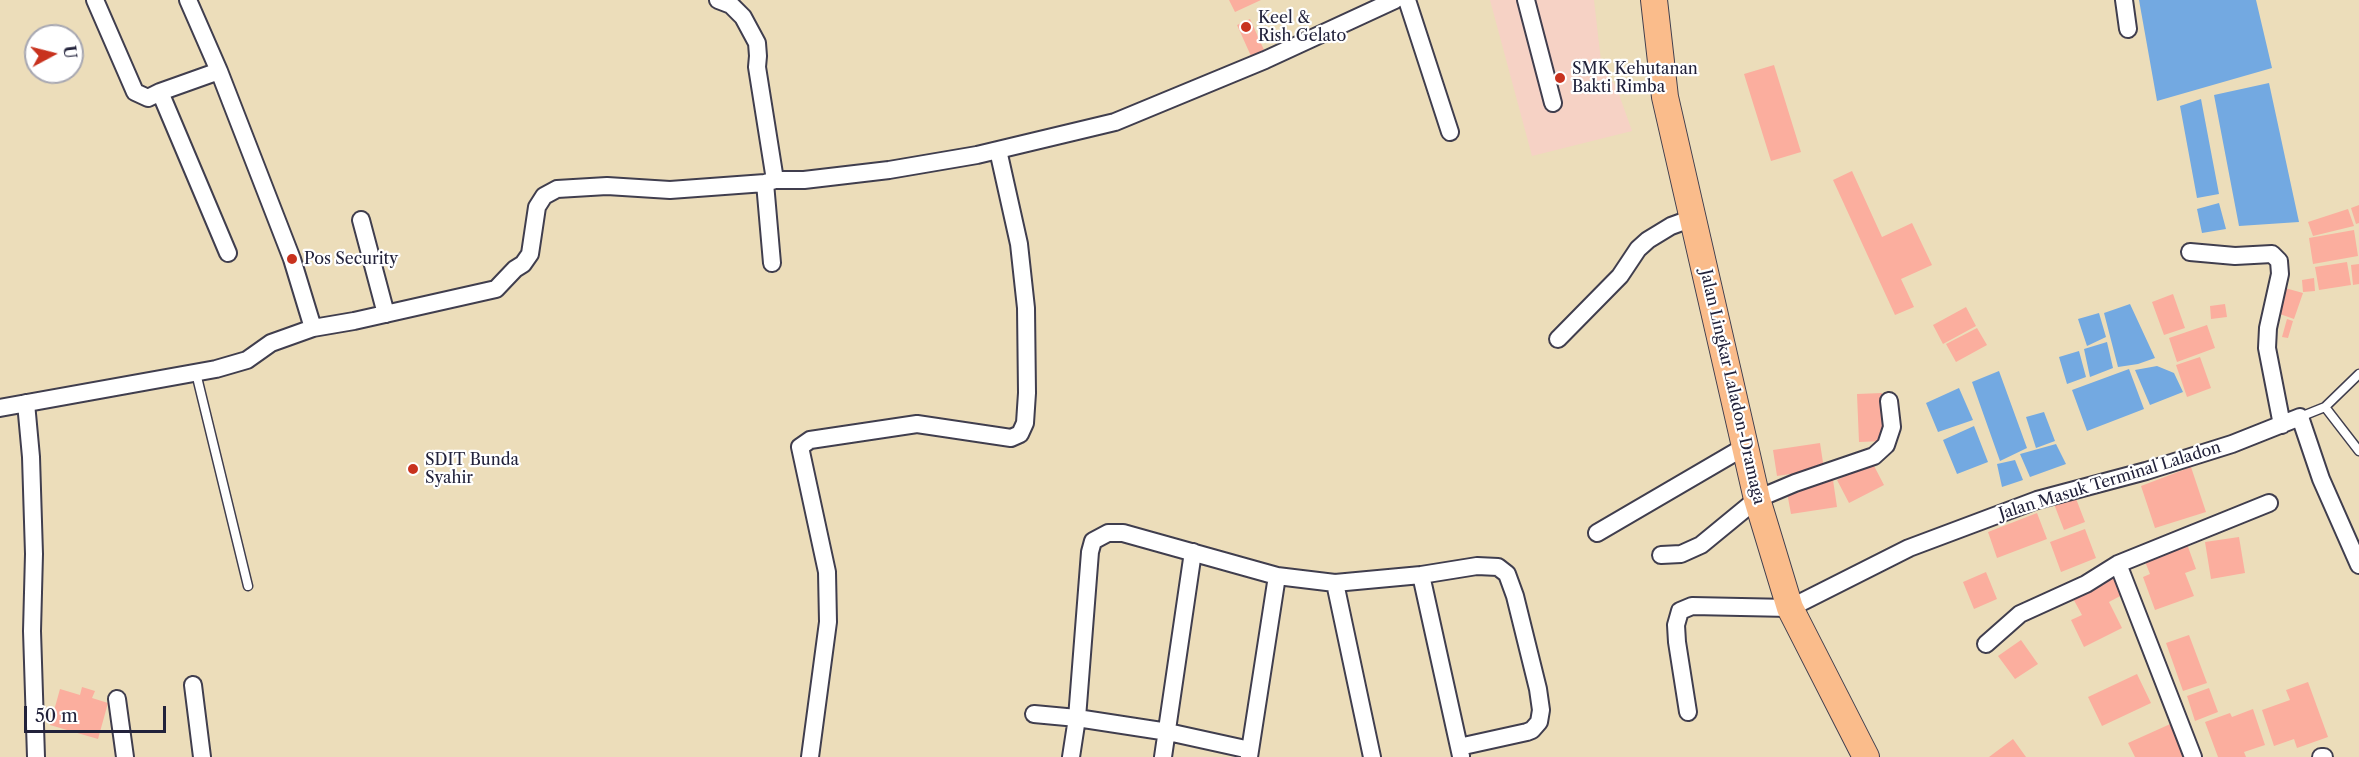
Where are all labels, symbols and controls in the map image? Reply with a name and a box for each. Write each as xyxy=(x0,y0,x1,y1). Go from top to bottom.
place label: Keel & Rish Gelato xyxy=(1258,8,1346,46)
marker: Keel & Rish Gelato xyxy=(1239,20,1253,34)
north arrow xyxy=(24,24,84,84)
text: U xyxy=(59,44,81,60)
place label: SMK Kehutanan Bakti Rimba xyxy=(1572,59,1698,97)
marker: SMK Kehutanan Bakti Rimba xyxy=(1553,71,1567,85)
place label: Pos Security xyxy=(304,249,398,269)
marker: Pos Security xyxy=(285,252,299,266)
street label: Jalan Lingkar Laladon-Dramaga xyxy=(1696,268,1768,506)
street label: Jalan Masuk Terminal Laladon xyxy=(1997,438,2223,524)
place label: SDIT Bunda Syahir xyxy=(425,450,519,488)
marker: SDIT Bunda Syahir xyxy=(406,462,420,476)
scale bar xyxy=(27,694,170,732)
text: 50 m xyxy=(35,705,78,727)

